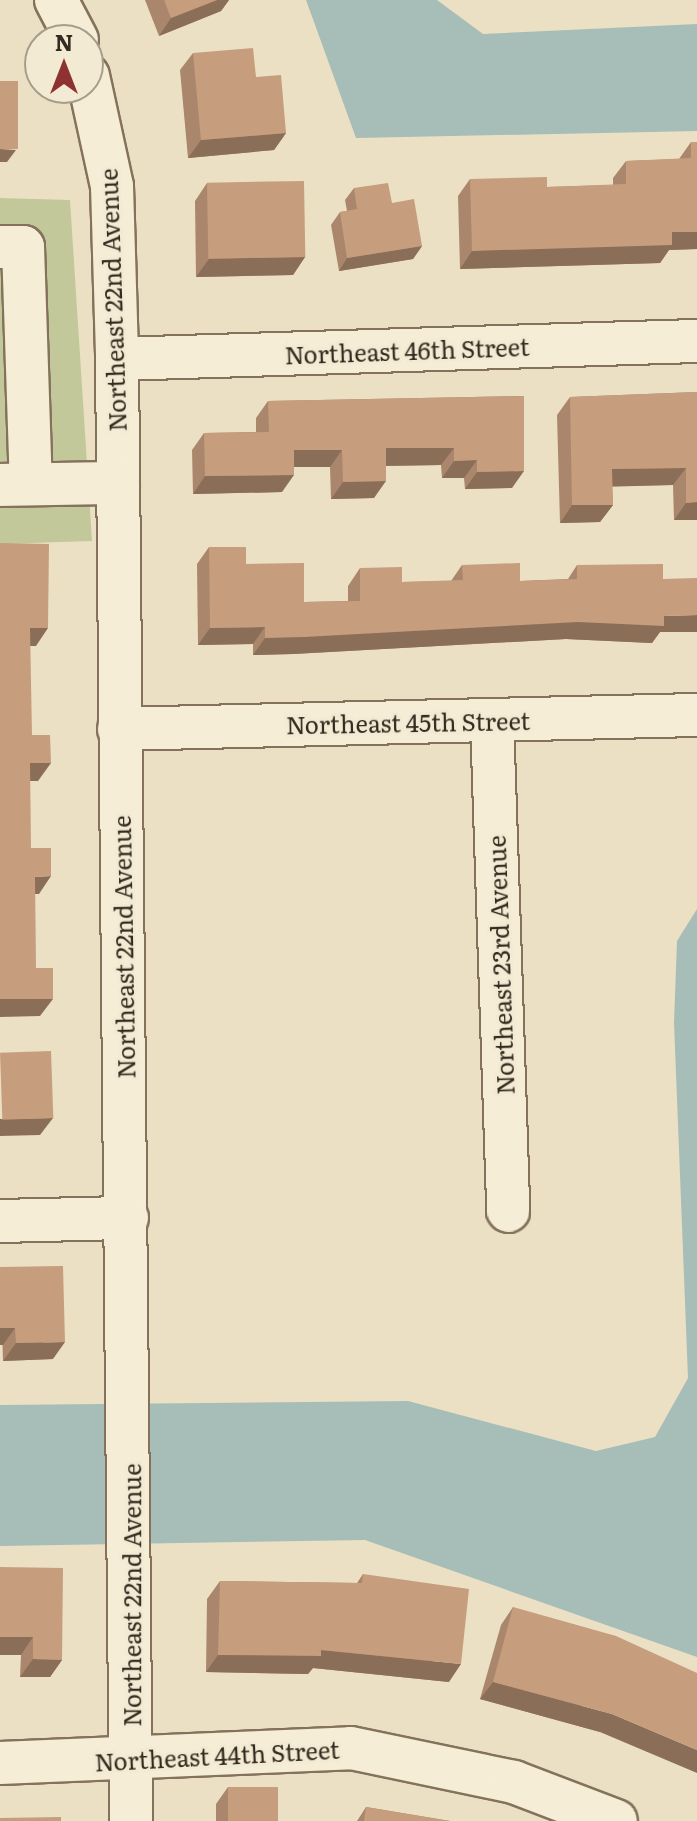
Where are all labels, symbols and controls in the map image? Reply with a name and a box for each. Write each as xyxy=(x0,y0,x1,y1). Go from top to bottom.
north arrow xyxy=(24,24,104,104)
text: N xyxy=(55,25,73,58)
street label: Northeast 22nd Avenue xyxy=(93,168,131,432)
street label: Northeast 46th Street xyxy=(284,331,530,369)
street label: Northeast 45th Street xyxy=(286,705,530,739)
street label: Northeast 22nd Avenue xyxy=(106,815,140,1079)
street label: Northeast 23rd Avenue xyxy=(481,835,519,1095)
street label: Northeast 22nd Avenue xyxy=(117,1463,145,1727)
street label: Northeast 44th Street xyxy=(94,1734,340,1776)

